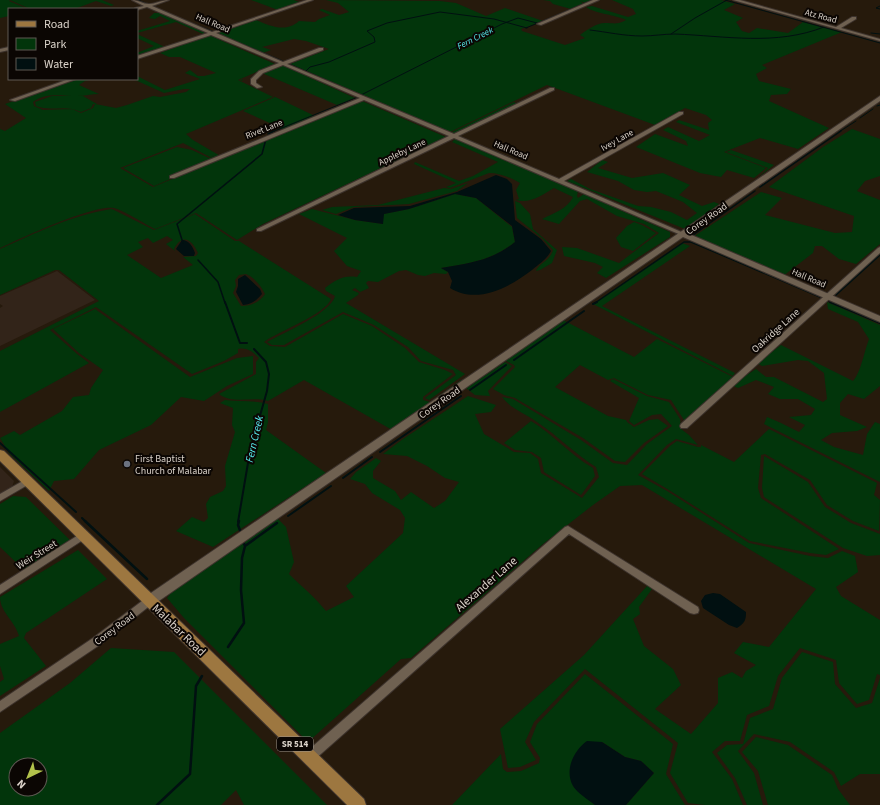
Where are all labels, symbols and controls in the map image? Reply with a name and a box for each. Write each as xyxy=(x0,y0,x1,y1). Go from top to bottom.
street label: Atz Road xyxy=(803,6,838,27)
legend xyxy=(8,8,138,80)
street label: Hall Road xyxy=(194,10,232,37)
text: Road xyxy=(44,16,70,33)
water label: Fern Creek xyxy=(455,23,496,53)
text: Park xyxy=(44,36,66,53)
text: Water xyxy=(44,56,74,73)
street label: Rivet Lane xyxy=(244,116,285,143)
street label: Ivey Lane xyxy=(599,126,636,155)
street label: Appleby Lane xyxy=(376,136,428,169)
street label: Hall Road xyxy=(492,137,530,164)
street label: Corey Road xyxy=(683,199,730,238)
street label: Hall Road xyxy=(790,265,828,292)
street label: Oakridge Lane xyxy=(749,305,803,356)
street label: Corey Road xyxy=(416,383,463,422)
water label: Fern Creek xyxy=(242,413,267,464)
place label: First Baptist Church of Malabar xyxy=(135,452,212,478)
marker: First Baptist Church of Malabar xyxy=(122,459,132,469)
street label: Weir Street xyxy=(13,536,60,573)
street label: Alexander Lane xyxy=(452,553,521,616)
street label: Malabar Road xyxy=(148,600,209,660)
street label: Corey Road xyxy=(91,609,138,649)
road number: SR 514 xyxy=(277,737,313,751)
north arrow xyxy=(8,757,48,797)
text: N xyxy=(14,776,29,792)

